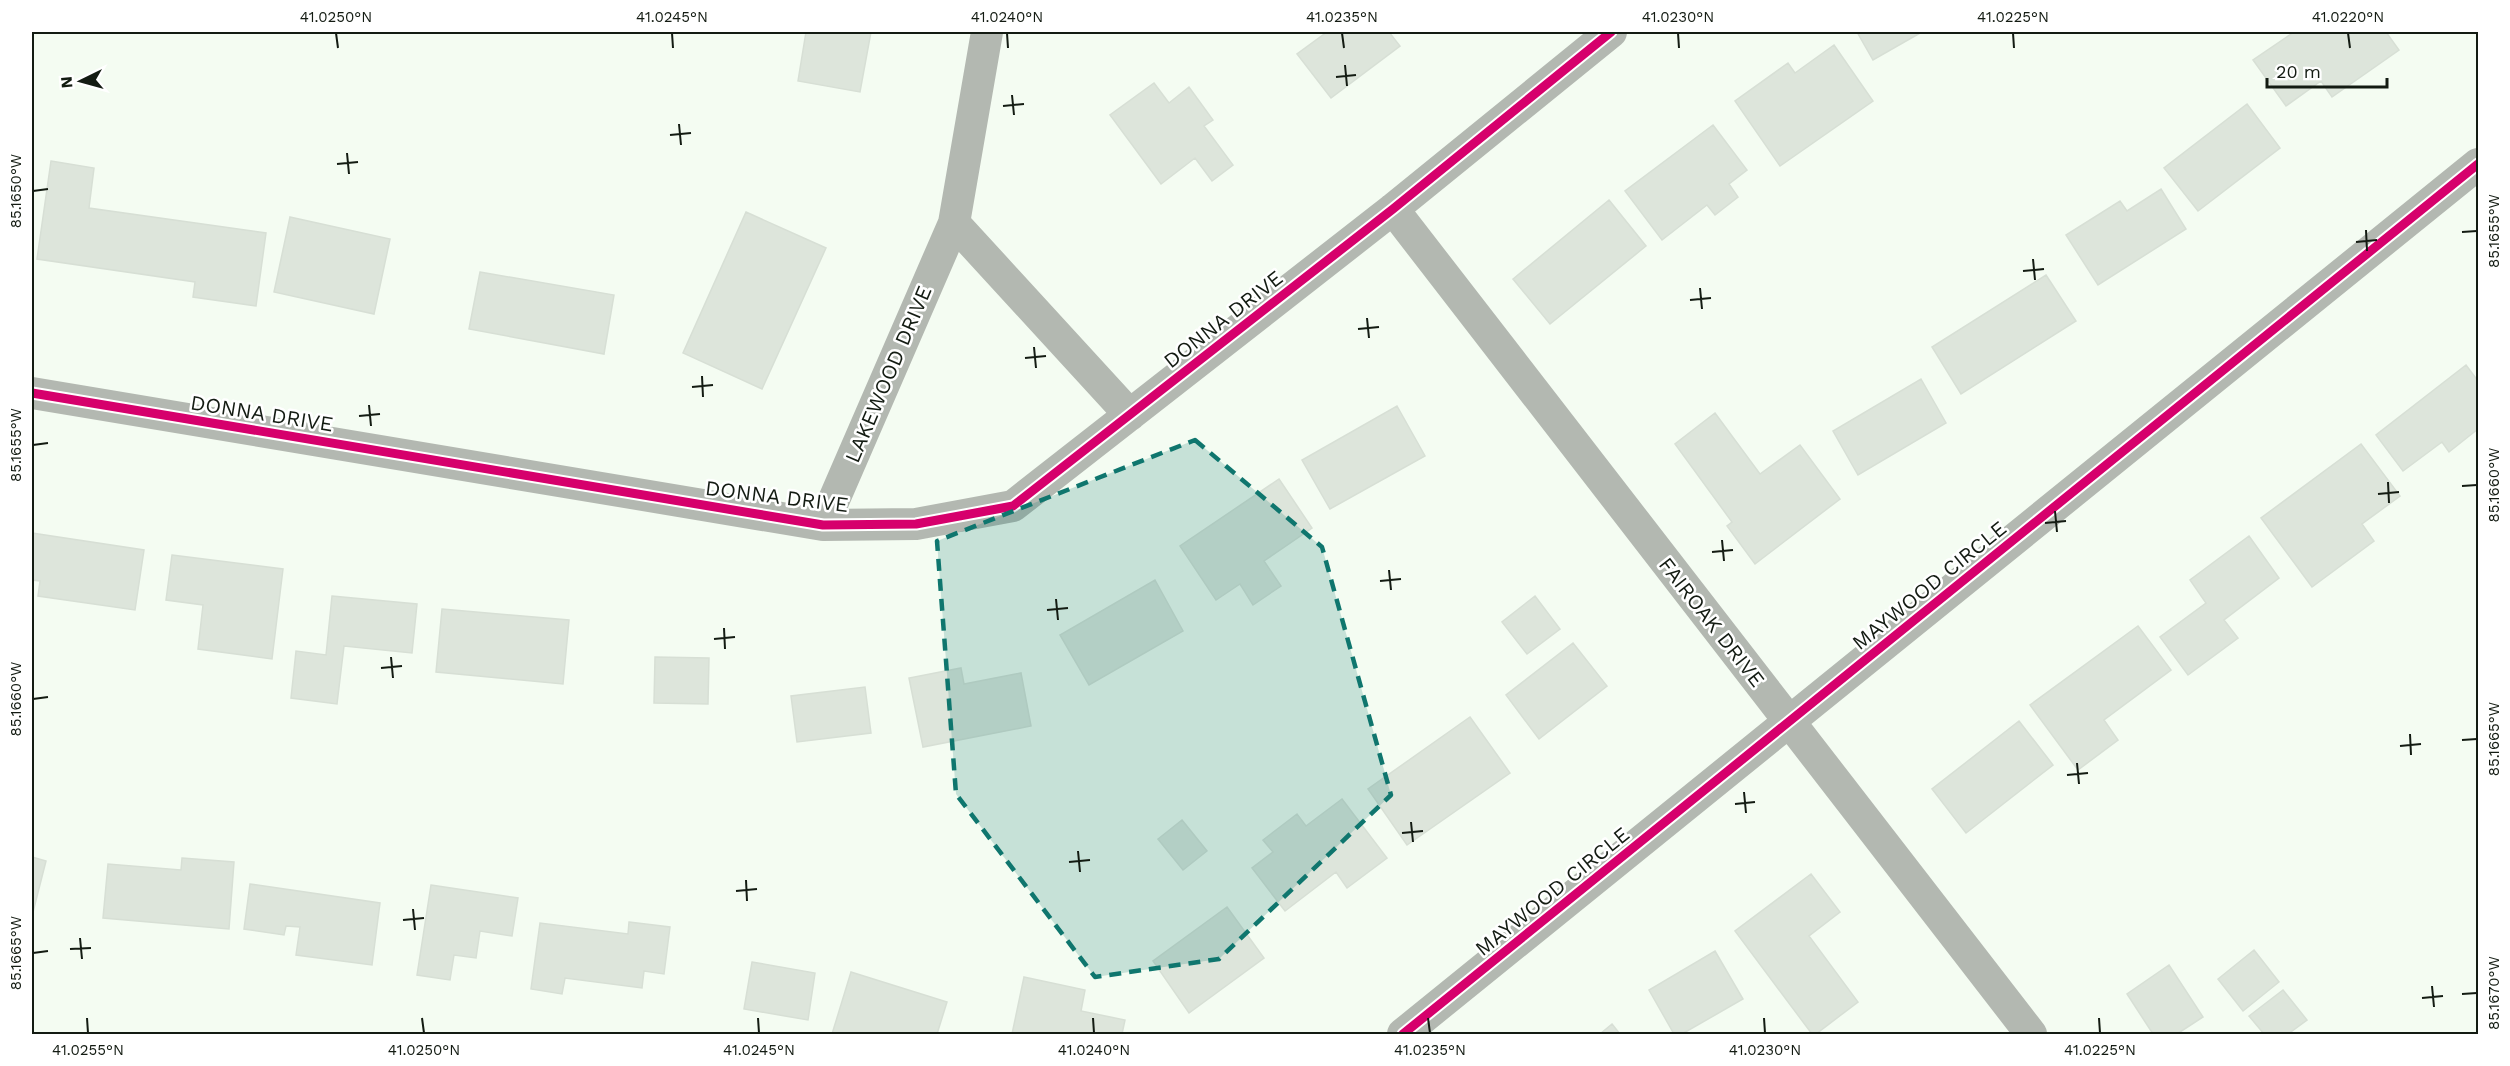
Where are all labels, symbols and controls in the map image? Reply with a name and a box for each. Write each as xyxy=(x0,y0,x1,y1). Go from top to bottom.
text: 41.0250°N xyxy=(300,8,372,26)
text: 41.0245°N xyxy=(636,8,708,26)
text: 41.0240°N xyxy=(971,8,1043,26)
text: 41.0235°N xyxy=(1306,8,1378,26)
text: 41.0230°N xyxy=(1642,8,1714,26)
text: 41.0225°N xyxy=(1977,8,2049,26)
text: 41.0220°N xyxy=(2312,8,2384,26)
north arrow xyxy=(51,51,111,111)
scale bar xyxy=(2267,51,2387,89)
text: 20 m xyxy=(2276,61,2321,82)
text: N xyxy=(57,76,77,89)
text: 85.1650°W xyxy=(7,154,25,228)
text: 85.1655°W xyxy=(2485,194,2503,268)
street label: DONNA DRIVE xyxy=(1158,265,1288,373)
street label: LAKEWOOD DRIVE xyxy=(839,282,937,466)
street label: DONNA DRIVE xyxy=(189,389,335,437)
text: 85.1655°W xyxy=(7,408,25,482)
text: 85.1660°W xyxy=(2485,448,2503,522)
street label: DONNA DRIVE xyxy=(704,475,850,517)
street label: MAYWOOD CIRCLE xyxy=(1847,515,2011,655)
street label: FAIROAK DRIVE xyxy=(1654,552,1770,692)
text: 85.1660°W xyxy=(7,662,25,736)
text: 85.1665°W xyxy=(2485,702,2503,776)
street label: MAYWOOD CIRCLE xyxy=(1470,821,1634,961)
text: 85.1665°W xyxy=(7,916,25,990)
text: 85.1670°W xyxy=(2485,956,2503,1030)
text: 41.0255°N xyxy=(52,1041,124,1059)
text: 41.0250°N xyxy=(388,1041,460,1059)
text: 41.0245°N xyxy=(723,1041,795,1059)
text: 41.0240°N xyxy=(1058,1041,1130,1059)
text: 41.0235°N xyxy=(1394,1041,1466,1059)
text: 41.0230°N xyxy=(1729,1041,1801,1059)
text: 41.0225°N xyxy=(2064,1041,2136,1059)

